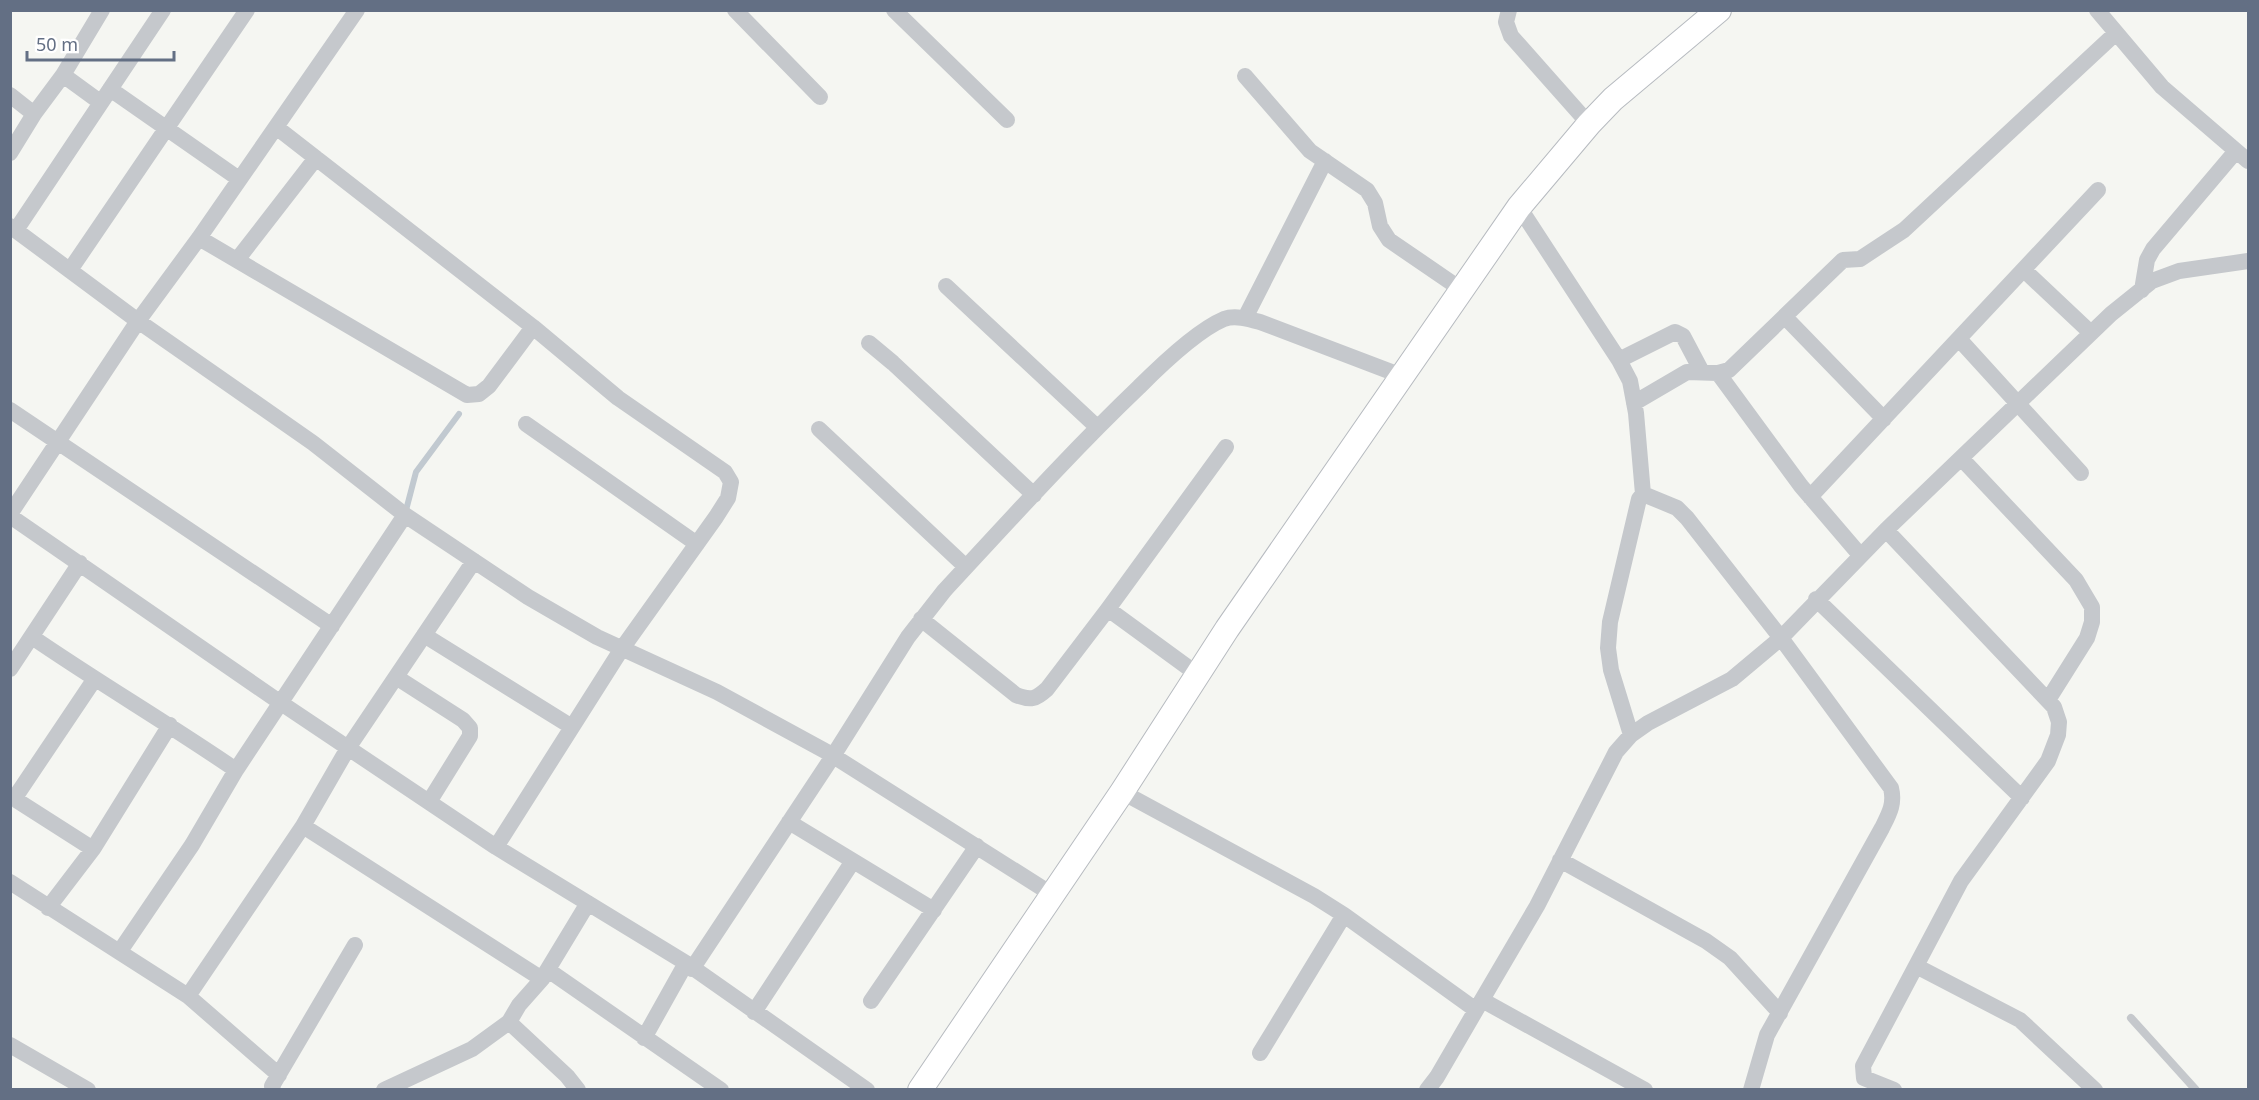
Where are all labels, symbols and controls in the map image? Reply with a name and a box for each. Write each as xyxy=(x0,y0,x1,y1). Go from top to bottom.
scale bar xyxy=(27,24,174,62)
text: 50 m xyxy=(36,32,78,56)

